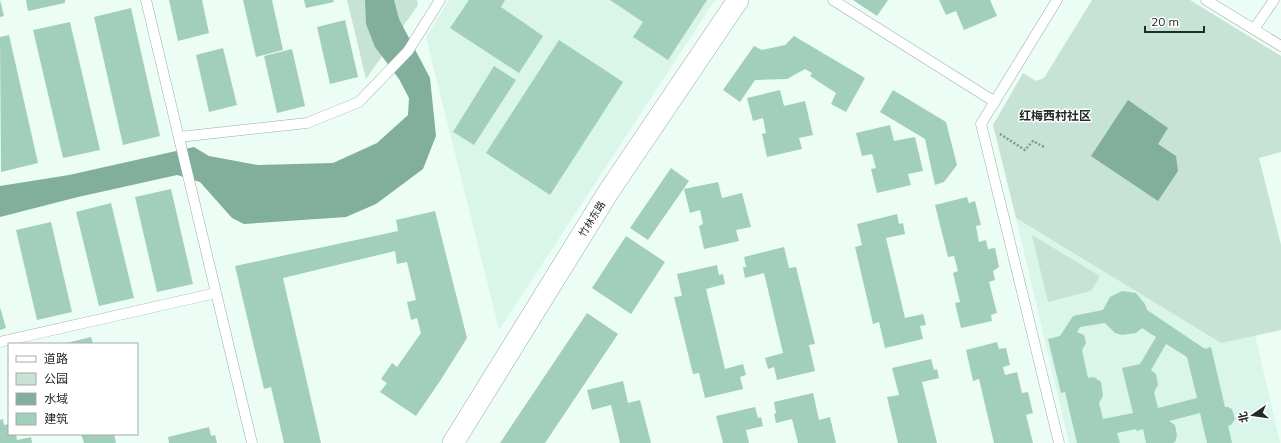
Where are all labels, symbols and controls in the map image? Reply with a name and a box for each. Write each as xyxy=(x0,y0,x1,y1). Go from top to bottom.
scale bar xyxy=(1145,8,1204,34)
text: 20 m xyxy=(1151,14,1179,29)
district label: 红梅西村社区 xyxy=(1019,108,1091,123)
street label: 竹林东路 xyxy=(576,199,608,239)
legend xyxy=(8,343,138,435)
text: 道路 xyxy=(44,351,68,366)
text: 公园 xyxy=(44,371,68,386)
text: 水域 xyxy=(44,391,68,406)
north arrow xyxy=(1233,395,1273,435)
text: 北 xyxy=(1235,410,1251,424)
text: 建筑 xyxy=(44,411,68,426)

